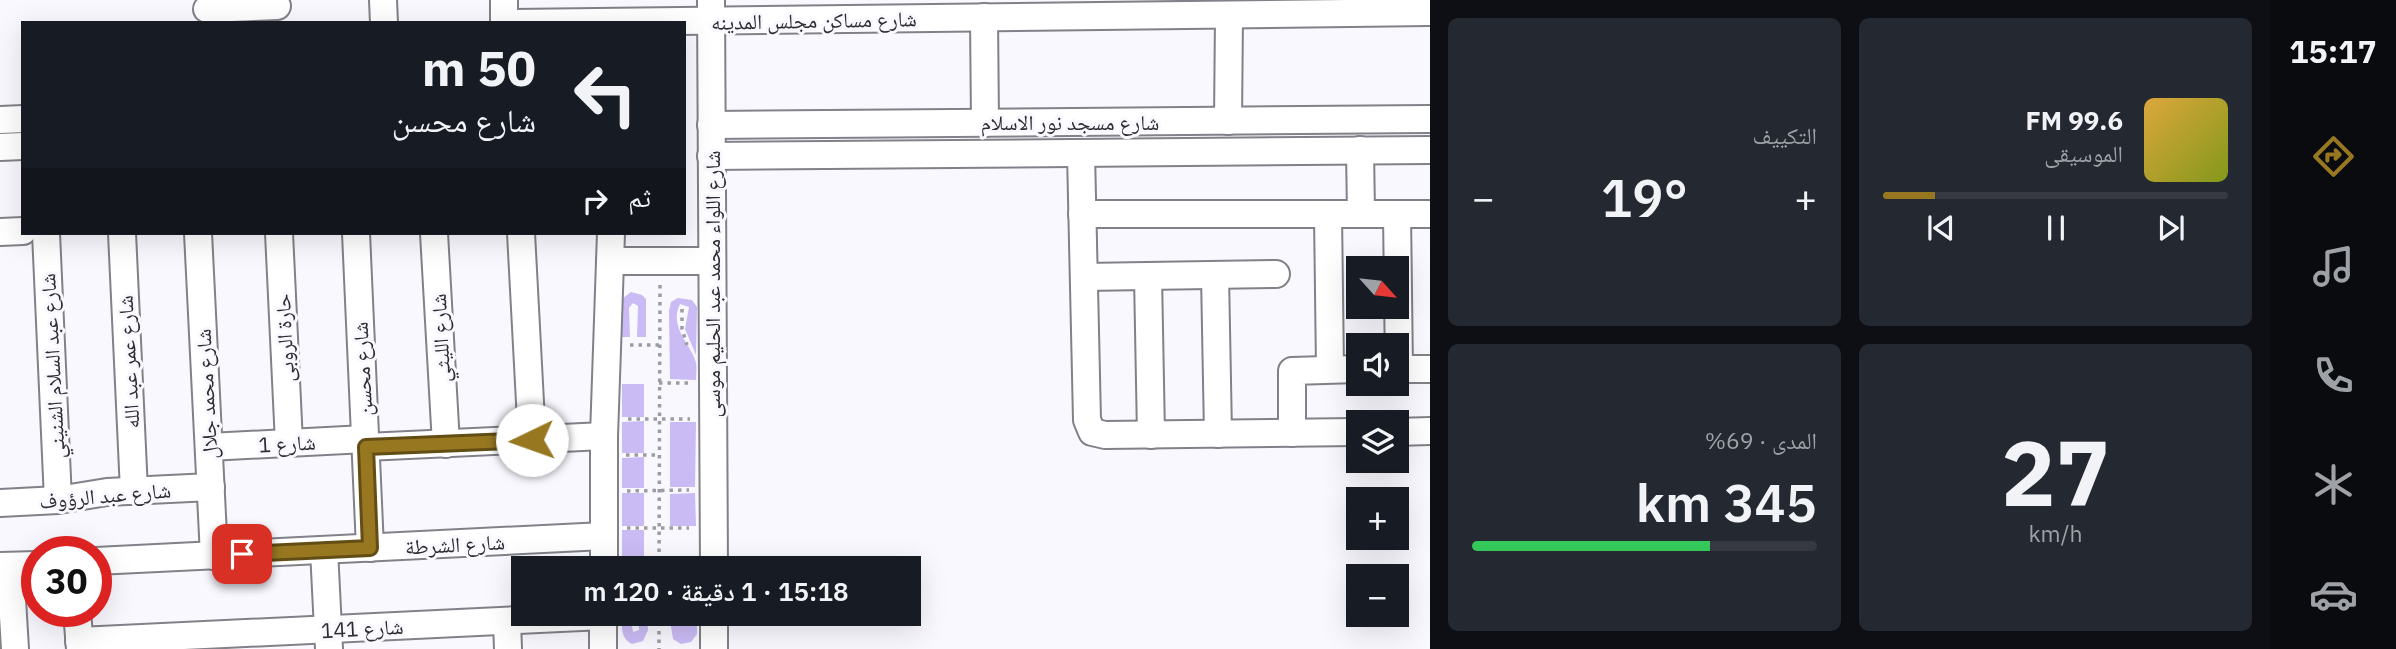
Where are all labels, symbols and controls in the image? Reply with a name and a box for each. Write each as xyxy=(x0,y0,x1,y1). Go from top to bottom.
street label: شارع مساكن مجلس المدينه xyxy=(711,4,917,36)
text: 15:17 xyxy=(2289,30,2377,72)
text: 50 m xyxy=(422,36,536,99)
icon: left xyxy=(560,49,651,140)
text: شارع محسن xyxy=(392,99,536,141)
text: 99.6 FM xyxy=(2025,103,2123,137)
street label: شارع مسجد نور الاسلام xyxy=(981,108,1159,137)
text: التكييف xyxy=(1752,120,1817,150)
icon: directions xyxy=(2309,132,2358,181)
text: الموسيقى xyxy=(2044,138,2123,168)
street label: شارع اللواء محمد عبد الحليم موسى xyxy=(698,150,727,418)
text: 19° xyxy=(1601,164,1688,231)
text: − xyxy=(1472,173,1495,222)
text: + xyxy=(1794,173,1817,222)
text: ثم xyxy=(628,180,651,214)
icon: right xyxy=(576,182,614,220)
icon: previous xyxy=(1922,209,1960,247)
icon: pause xyxy=(2037,209,2075,247)
icon: next xyxy=(2152,209,2190,247)
icon: music xyxy=(2309,242,2358,291)
north arrow xyxy=(1346,256,1409,318)
map controls xyxy=(1346,256,1409,627)
street label: شارع عبد السلام الشنيني xyxy=(33,272,74,459)
street label: حارة الروبى xyxy=(268,293,300,383)
street label: شارع الليثي xyxy=(424,293,460,383)
street label: شارع عمر عبد الله xyxy=(111,295,145,429)
street label: شارع محسن xyxy=(346,321,378,417)
street label: شارع محمد جلال xyxy=(189,328,223,460)
button: sound xyxy=(1346,333,1409,396)
icon: phone xyxy=(2309,351,2358,400)
position arrow xyxy=(495,403,569,477)
button: layers xyxy=(1346,410,1409,473)
text: 27 xyxy=(2001,413,2110,531)
text: المدى · 69% xyxy=(1705,425,1817,455)
street label: شارع 1 xyxy=(258,428,316,458)
icon: climate xyxy=(2309,460,2358,509)
text: 345 km xyxy=(1636,469,1817,536)
street label: شارع عبد الرؤوف xyxy=(38,475,172,515)
button: + xyxy=(1346,487,1409,550)
text: km/h xyxy=(2028,518,2083,548)
pin xyxy=(212,524,272,584)
street label: شارع الشرطة xyxy=(404,527,506,561)
icon: arrive xyxy=(223,535,261,573)
speed limit sign: 30 xyxy=(21,536,112,627)
button: − xyxy=(1346,564,1409,627)
icon: car xyxy=(2309,570,2358,619)
text: 15:18 · 1 دقيقة · 120 m xyxy=(583,574,849,608)
street label: شارع 141 xyxy=(320,612,404,644)

